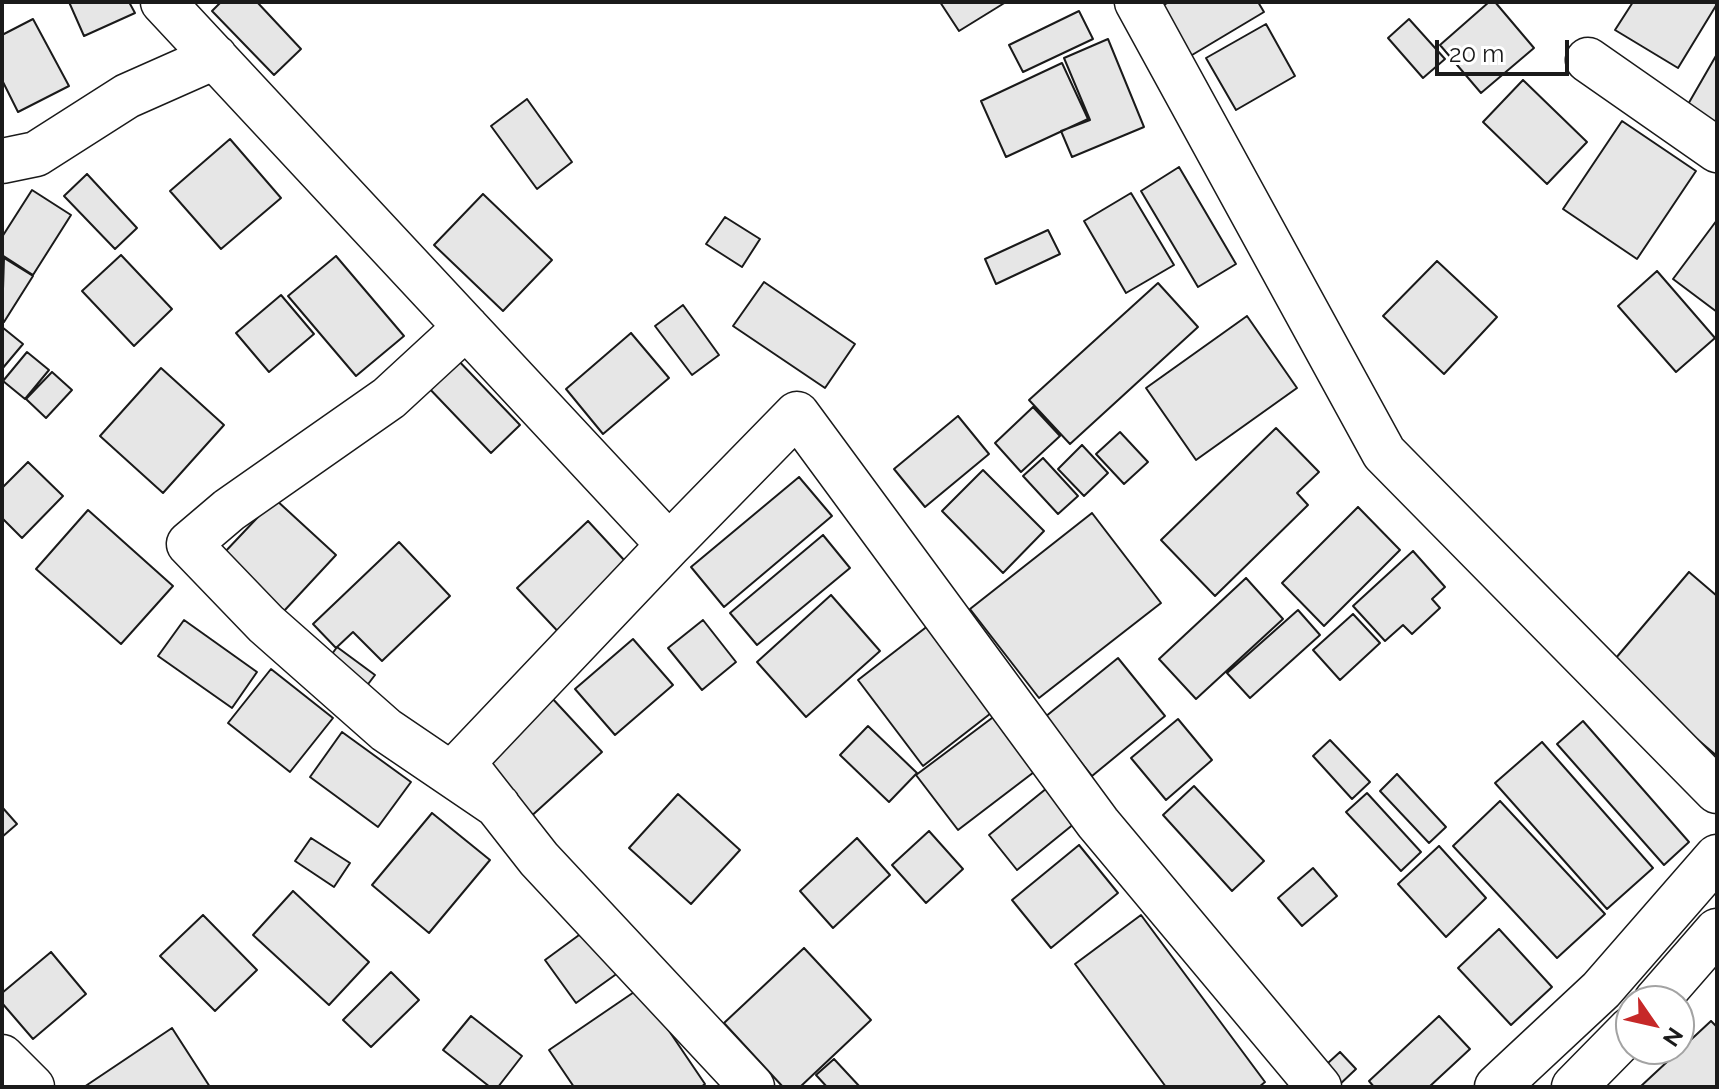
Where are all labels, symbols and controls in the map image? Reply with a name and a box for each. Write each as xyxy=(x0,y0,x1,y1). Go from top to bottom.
scale bar xyxy=(1439,24,1573,74)
text: 20 m xyxy=(1449,39,1504,68)
north arrow xyxy=(1615,985,1695,1065)
text: N xyxy=(1658,1023,1689,1052)

